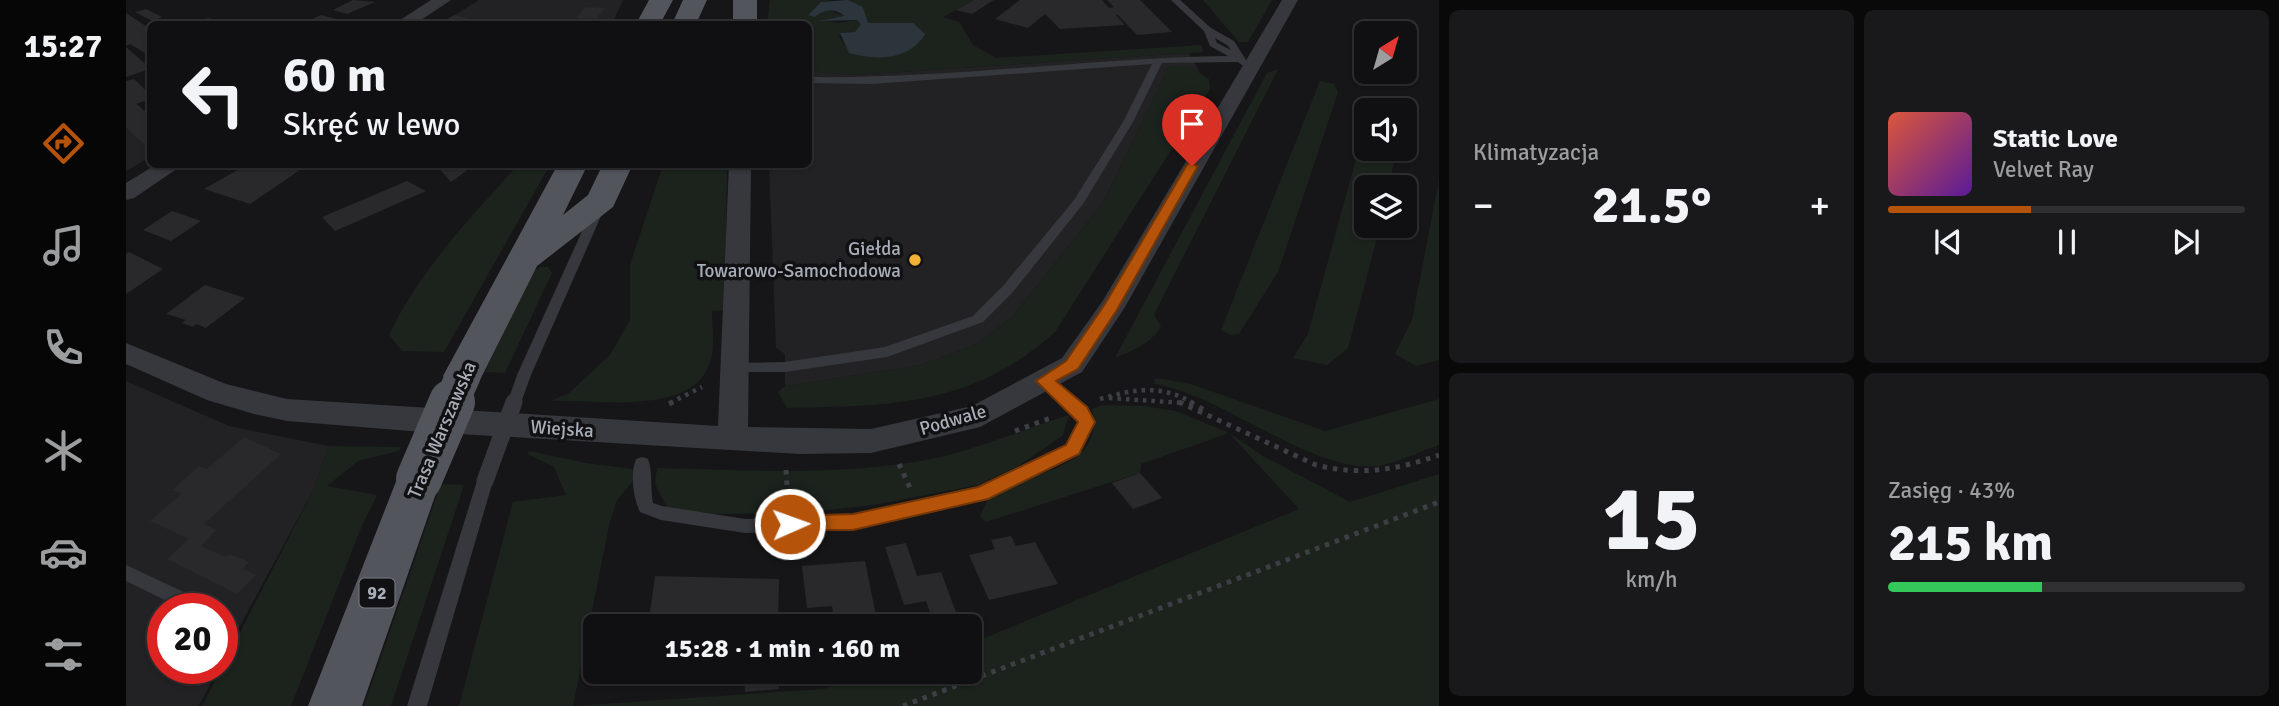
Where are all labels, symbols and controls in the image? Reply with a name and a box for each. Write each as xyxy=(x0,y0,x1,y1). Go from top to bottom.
north arrow xyxy=(1354,21,1418,84)
map controls xyxy=(1354,21,1417,238)
text: 15:27 xyxy=(24,27,102,66)
text: 60 m xyxy=(283,45,386,105)
icon: left xyxy=(168,49,259,140)
pin xyxy=(1162,94,1222,166)
button: sound xyxy=(1354,98,1417,161)
text: Skręć w lewo xyxy=(283,105,460,144)
icon: arrive xyxy=(1173,105,1211,143)
icon: directions xyxy=(39,119,88,168)
text: Static Love xyxy=(1993,123,2118,155)
text: Klimatyzacja xyxy=(1473,138,1599,167)
text: Velvet Ray xyxy=(1993,155,2094,184)
text: 21.5° xyxy=(1592,173,1711,237)
button: layers xyxy=(1354,175,1417,238)
text: − xyxy=(1473,182,1494,229)
text: + xyxy=(1809,182,1830,229)
icon: music xyxy=(39,221,88,270)
icon: previous xyxy=(1929,223,1967,261)
icon: pause xyxy=(2048,223,2086,261)
icon: next xyxy=(2167,223,2205,261)
place label: Giełda Towarowo-Samochodowa xyxy=(697,237,901,283)
marker: Giełda Towarowo-Samochodowa xyxy=(907,252,923,268)
icon: phone xyxy=(39,323,88,372)
street label: Trasa Warszawska xyxy=(402,358,482,502)
street label: Podwale xyxy=(917,399,989,441)
street label: Wiejska xyxy=(529,415,595,443)
icon: climate xyxy=(39,426,88,475)
text: 15 xyxy=(1602,463,1701,576)
text: Zasięg · 43% xyxy=(1888,476,2015,505)
position arrow xyxy=(753,487,827,561)
text: 215 km xyxy=(1888,511,2053,575)
icon: car xyxy=(39,528,88,577)
text: km/h xyxy=(1625,565,1678,594)
road number: 92 xyxy=(359,578,394,608)
speed limit sign: 20 xyxy=(147,593,238,684)
icon: filters xyxy=(39,630,88,679)
text: 15:28 · 1 min · 160 m xyxy=(665,633,900,665)

